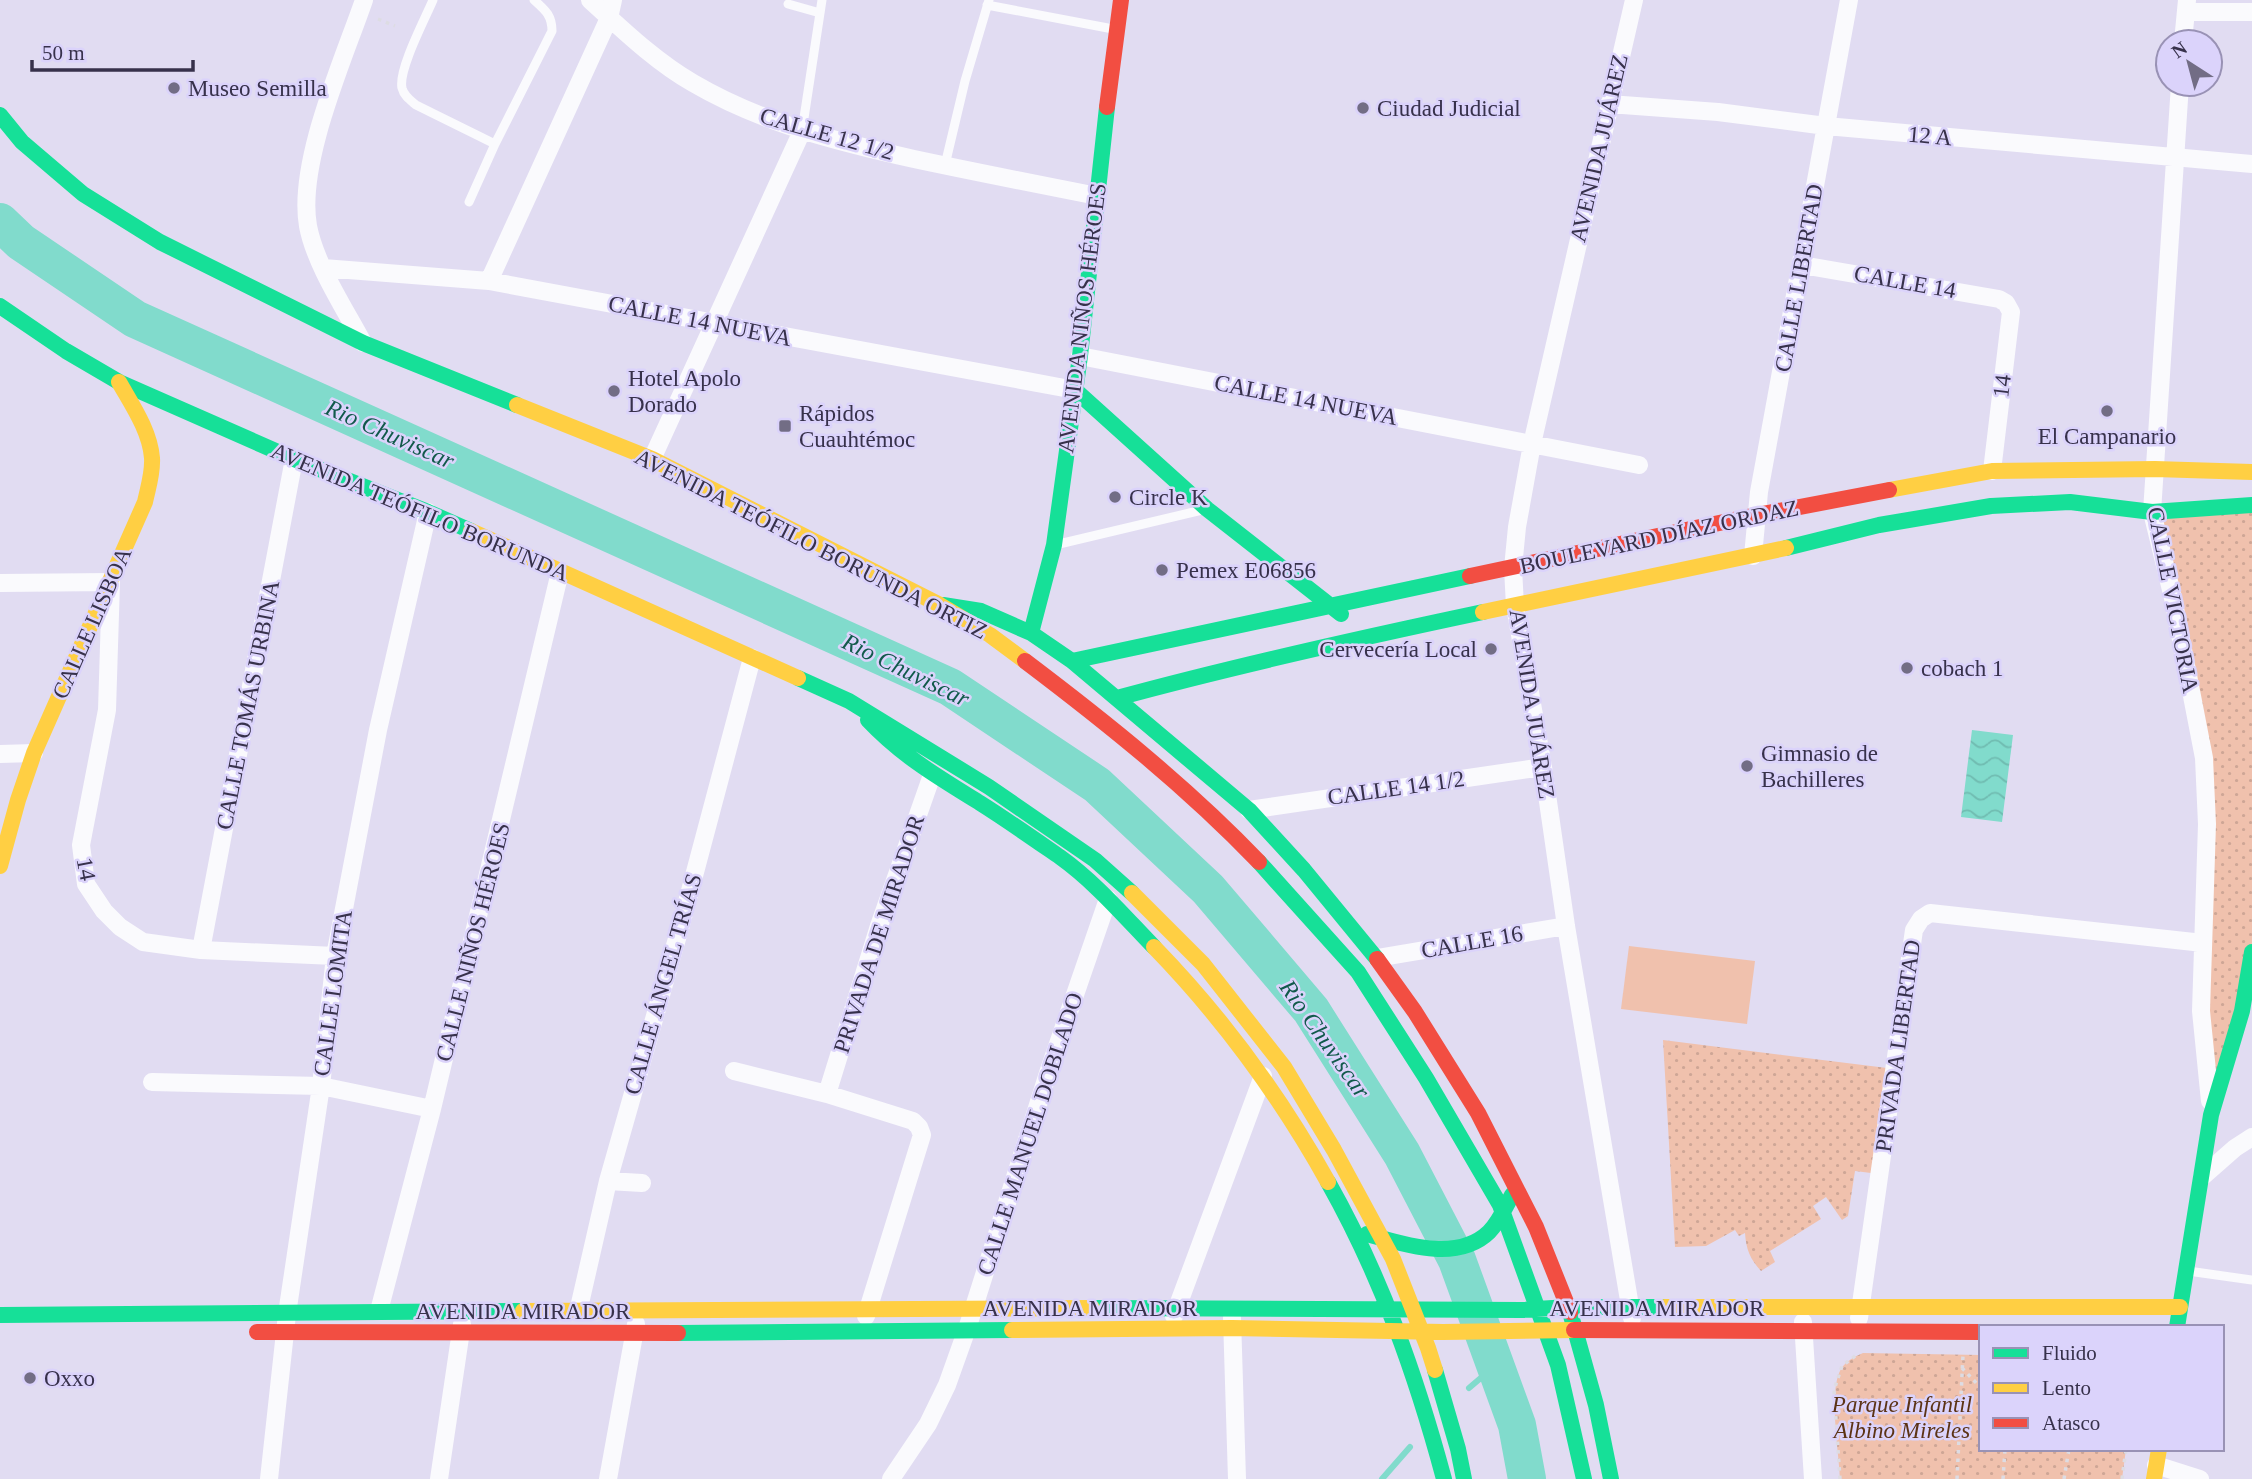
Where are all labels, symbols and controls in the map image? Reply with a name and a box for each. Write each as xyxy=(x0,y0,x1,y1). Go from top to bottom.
scale bar xyxy=(32,28,192,72)
north arrow xyxy=(2154,28,2224,98)
text: N xyxy=(2168,37,2191,62)
text: 50 m xyxy=(42,41,85,65)
street label: AVENIDA JUÁREZ xyxy=(1565,52,1633,244)
place label: Museo Semilla xyxy=(188,76,327,101)
marker: Museo Semilla xyxy=(166,80,182,96)
place label: Ciudad Judicial xyxy=(1377,96,1521,121)
marker: Ciudad Judicial xyxy=(1355,100,1371,116)
street label: CALLE 12 1/2 xyxy=(757,103,897,165)
street label: 12 A xyxy=(1907,122,1953,150)
street label: AVENIDA NIÑOS HÉROES xyxy=(1053,182,1111,454)
street label: CALLE LIBERTAD xyxy=(1770,182,1828,374)
street label: CALLE 14 xyxy=(1852,261,1958,303)
street label: CALLE 14 NUEVA xyxy=(606,291,794,351)
place label: Hotel Apolo Dorado xyxy=(628,366,741,417)
street label: CALLE 14 NUEVA xyxy=(1212,370,1400,430)
street label: 14 xyxy=(1988,373,2016,399)
marker: Hotel Apolo Dorado xyxy=(606,383,622,399)
water label: Rio Chuviscar xyxy=(321,394,459,474)
place label: Rápidos Cuauhtémoc xyxy=(799,401,915,452)
marker: El Campanario xyxy=(2099,403,2115,419)
marker: Rápidos Cuauhtémoc xyxy=(777,418,793,434)
place label: El Campanario xyxy=(2038,424,2176,449)
street label: AVENIDA TEÓFILO BORUNDA xyxy=(267,437,573,586)
street label: AVENIDA TEÓFILO BORUNDA ORTIZ xyxy=(631,443,992,644)
place label: Circle K xyxy=(1129,485,1208,510)
marker: Circle K xyxy=(1107,489,1123,505)
street label: BOULEVARD DÍAZ ORDAZ xyxy=(1517,495,1801,579)
street label: CALLE VICTORIA xyxy=(2143,505,2203,695)
street label: CALLE LISBOA xyxy=(47,543,137,703)
place label: Pemex E06856 xyxy=(1176,558,1316,583)
marker: Pemex E06856 xyxy=(1154,562,1170,578)
street label: CALLE TOMÁS URBINA xyxy=(212,578,285,832)
street label: AVENIDA JUÁREZ xyxy=(1505,607,1559,801)
water label: Rio Chuviscar xyxy=(837,628,974,712)
place label: Cervecería Local xyxy=(1319,637,1477,662)
marker: Cervecería Local xyxy=(1483,641,1499,657)
place label: cobach 1 xyxy=(1921,656,2003,681)
marker: cobach 1 xyxy=(1899,660,1915,676)
place label: Gimnasio de Bachilleres xyxy=(1761,741,1878,792)
marker: Gimnasio de Bachilleres xyxy=(1739,758,1755,774)
street label: CALLE 14 1/2 xyxy=(1326,766,1466,810)
street label: PRIVADA DE MIRADOR xyxy=(829,811,930,1056)
street label: CALLE NIÑOS HÉROES xyxy=(431,820,515,1064)
street label: 14 xyxy=(72,855,101,883)
street label: CALLE ÁNGEL TRÍAS xyxy=(619,871,707,1097)
street label: CALLE LOMITA xyxy=(309,908,357,1078)
street label: CALLE 16 xyxy=(1419,921,1525,963)
street label: PRIVADA LIBERTAD xyxy=(1871,938,1925,1154)
water label: Rio Chuviscar xyxy=(1274,974,1376,1104)
street label: CALLE MANUEL DOBLADO xyxy=(972,990,1088,1278)
street label: AVENIDA MIRADOR xyxy=(983,1296,1198,1321)
street label: AVENIDA MIRADOR xyxy=(1550,1296,1765,1321)
street label: AVENIDA MIRADOR xyxy=(416,1299,631,1324)
legend xyxy=(1979,1325,2224,1451)
text: Fluido xyxy=(2042,1341,2097,1365)
place label: Oxxo xyxy=(44,1366,95,1391)
marker: Oxxo xyxy=(22,1370,38,1386)
text: Lento xyxy=(2042,1376,2091,1400)
park label: Parque Infantil Albino Mireles xyxy=(1831,1392,1972,1443)
text: Atasco xyxy=(2042,1411,2100,1435)

